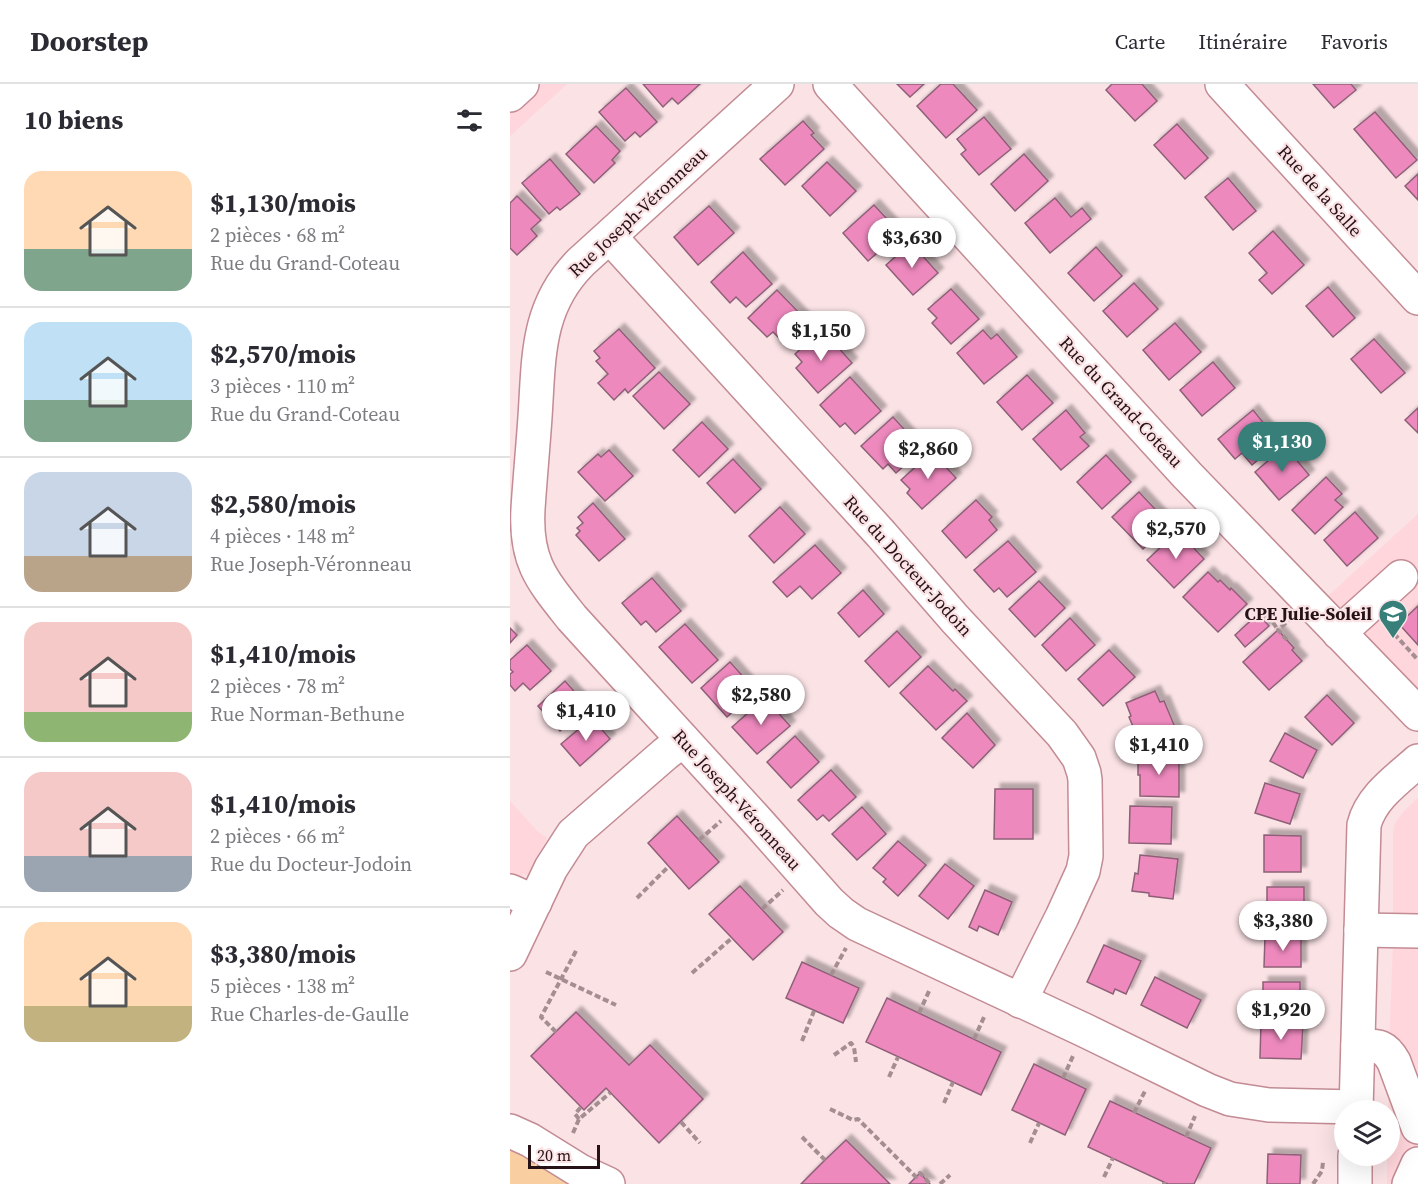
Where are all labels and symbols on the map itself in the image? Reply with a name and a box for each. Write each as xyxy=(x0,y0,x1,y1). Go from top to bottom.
street label: Rue de la Salle xyxy=(1272,139,1368,242)
street label: Rue Joseph-Véronneau xyxy=(563,141,713,283)
pin: $3,630 xyxy=(863,218,961,269)
pin: $1,150 xyxy=(772,311,870,362)
street label: Rue du Grand-Coteau xyxy=(1054,331,1189,473)
pin: $1,130 xyxy=(1233,422,1331,473)
pin: $2,860 xyxy=(879,429,977,480)
street label: Rue du Docteur-Jodoin xyxy=(838,490,979,642)
pin: $2,570 xyxy=(1127,509,1225,560)
school or university icon: CPE Julie-Soleil xyxy=(1377,598,1409,640)
place label: CPE Julie-Soleil xyxy=(1244,601,1372,626)
pin: $2,580 xyxy=(712,675,810,726)
pin: $1,410 xyxy=(537,691,635,742)
street label: Rue Joseph-Véronneau xyxy=(667,724,807,875)
pin: $1,410 xyxy=(1110,725,1208,776)
pin: $3,380 xyxy=(1234,901,1332,952)
pin: $1,920 xyxy=(1232,990,1330,1041)
scale bar xyxy=(528,1142,600,1170)

